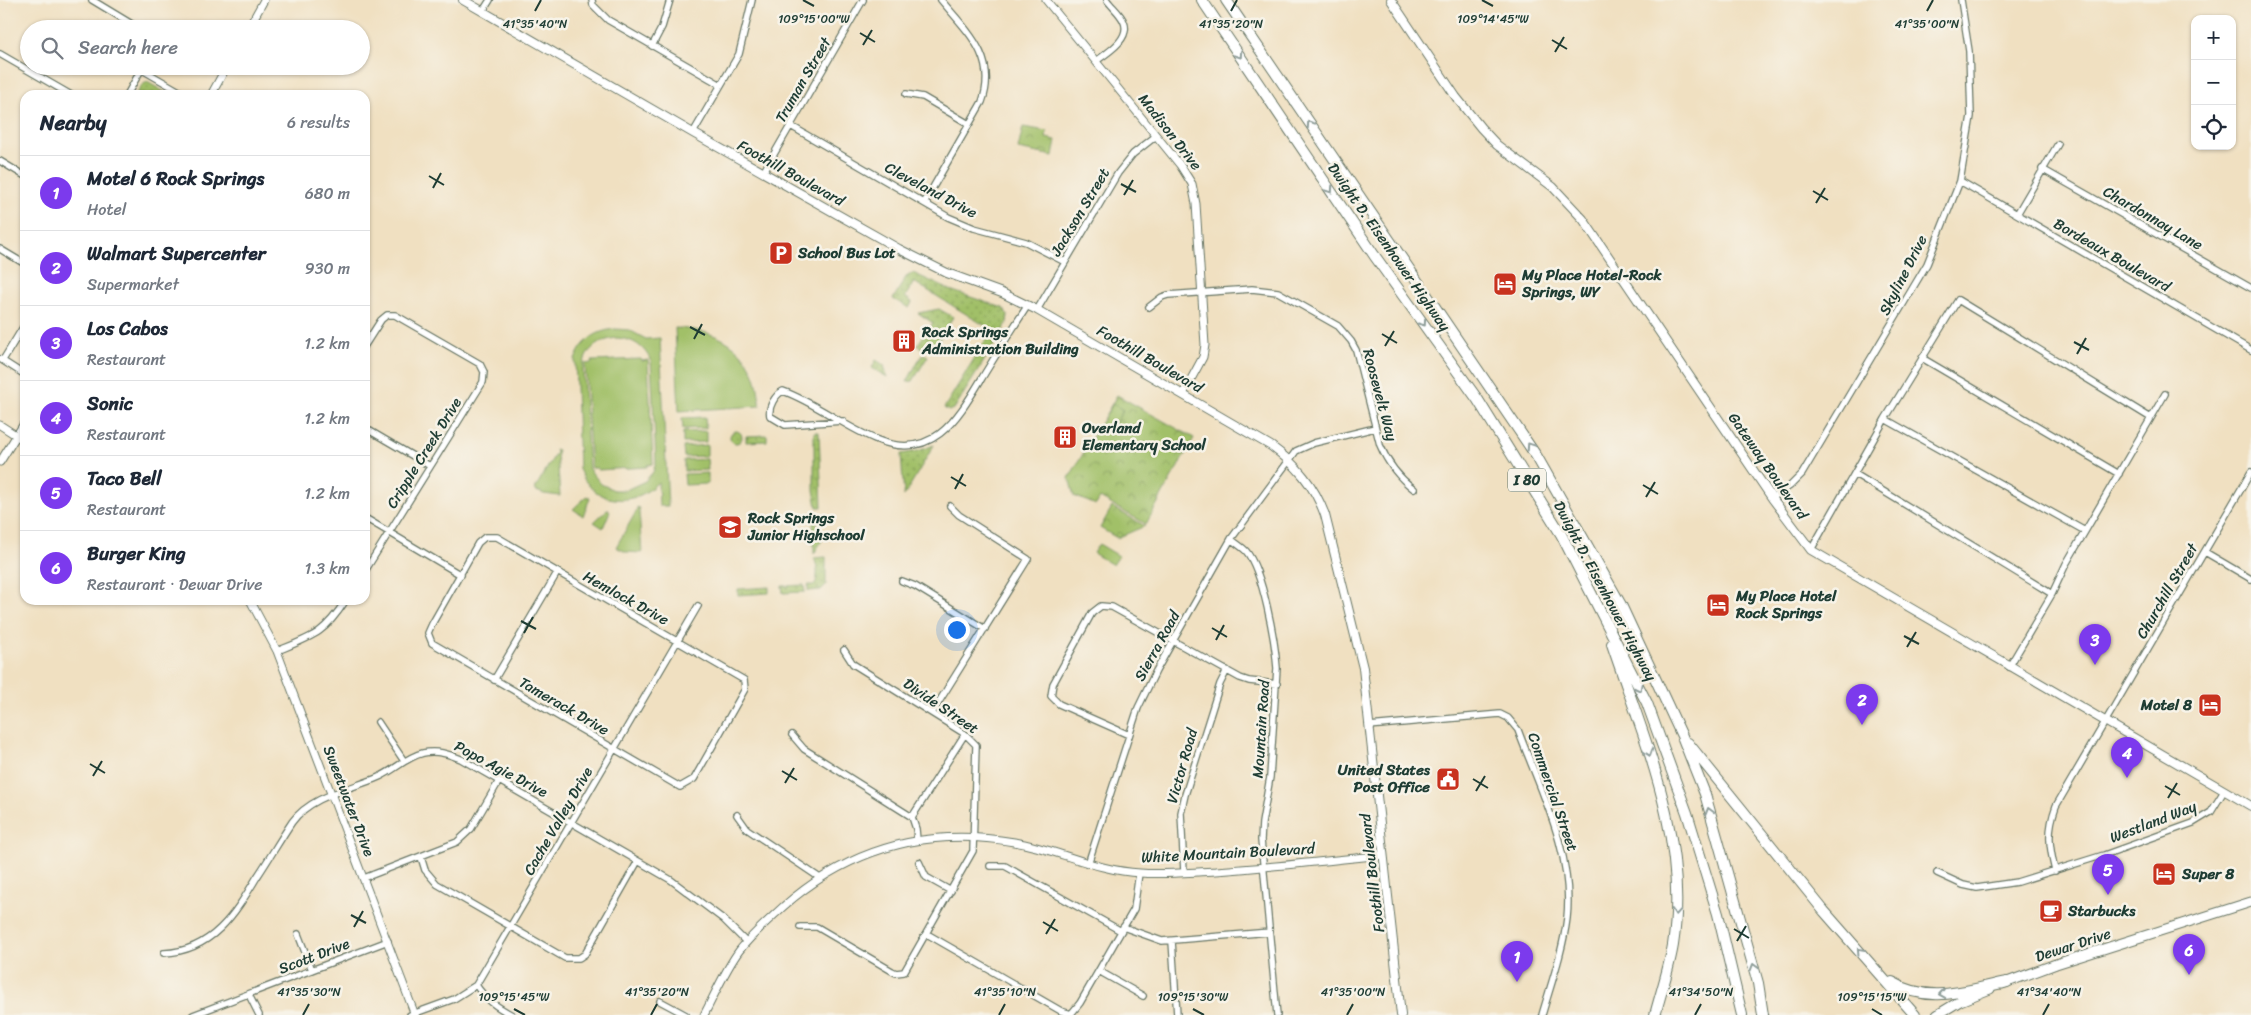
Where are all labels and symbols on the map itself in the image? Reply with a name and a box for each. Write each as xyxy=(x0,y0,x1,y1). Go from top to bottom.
text: 109°15'00"W xyxy=(778,8,851,30)
text: 109°14'45"W xyxy=(1457,8,1529,30)
text: 41°35'40"N xyxy=(503,13,568,35)
text: 41°35'20"N xyxy=(1199,13,1264,35)
text: 41°35'00"N xyxy=(1895,13,1960,35)
street label: Truman Street xyxy=(768,31,839,128)
one-way arrow xyxy=(1233,49,1242,59)
street label: Madison Drive xyxy=(1131,88,1209,177)
one-way arrow xyxy=(1307,120,1316,129)
street label: Foothill Boulevard xyxy=(732,133,851,214)
street label: Cleveland Drive xyxy=(880,155,982,225)
street label: Dwight D. Eisenhower Highway xyxy=(1321,157,1458,337)
street label: Jackson Street xyxy=(1043,162,1117,262)
street label: Chardonnay Lane xyxy=(2098,179,2208,257)
one-way arrow xyxy=(1324,184,1333,193)
street label: Bordeaux Boulevard xyxy=(2048,211,2176,300)
street label: Skyline Drive xyxy=(1872,230,1935,320)
parking icon: School Bus Lot xyxy=(768,240,794,266)
place label: School Bus Lot xyxy=(797,240,896,266)
place label: My Place Hotel-Rock Springs, WY xyxy=(1521,262,1662,305)
hotel icon: My Place Hotel-Rock Springs, WY xyxy=(1492,271,1518,297)
one-way arrow xyxy=(1417,317,1426,327)
street label: Foothill Boulevard xyxy=(1092,318,1209,401)
place label: Rock Springs Administration Building xyxy=(921,319,1079,362)
building icon: Rock Springs Administration Building xyxy=(891,328,917,354)
street label: Roosevelt Way xyxy=(1355,346,1405,444)
street label: Cripple Creek Drive xyxy=(379,392,469,514)
street label: Gateway Boulevard xyxy=(1721,407,1815,526)
place label: Overland Elementary School xyxy=(1081,415,1207,458)
building icon: Overland Elementary School xyxy=(1052,424,1078,450)
one-way arrow xyxy=(1526,443,1536,452)
road number: I 80 xyxy=(1508,468,1546,492)
street label: Dwight D. Eisenhower Highway xyxy=(1546,496,1664,686)
place label: Rock Springs Junior Highschool xyxy=(747,505,865,548)
school or university icon: Rock Springs Junior Highschool xyxy=(717,514,743,540)
street label: Churchill Street xyxy=(2129,537,2205,644)
street label: Hemlock Drive xyxy=(578,564,674,633)
place label: My Place Hotel Rock Springs xyxy=(1735,583,1837,626)
hotel icon: My Place Hotel Rock Springs xyxy=(1705,592,1731,618)
street label: Sierra Road xyxy=(1127,605,1188,686)
your location xyxy=(944,617,970,643)
pin: 3 xyxy=(2079,624,2111,665)
street label: Tamerack Drive xyxy=(514,670,614,743)
street label: Divide Street xyxy=(898,671,985,741)
street label: Mountain Road xyxy=(1245,678,1277,779)
one-way arrow xyxy=(1633,683,1644,692)
pin: 2 xyxy=(1846,684,1878,725)
place label: Motel 8 xyxy=(2140,692,2193,718)
hotel icon: Motel 8 xyxy=(2197,692,2223,718)
street label: Victor Road xyxy=(1159,724,1205,806)
street label: Commercial Street xyxy=(1520,729,1586,855)
street label: Popo Agie Drive xyxy=(450,733,552,805)
pin: 4 xyxy=(2111,737,2143,778)
street label: Sweetwater Drive xyxy=(316,742,382,860)
one-way arrow xyxy=(1643,749,1653,757)
place label: United States Post Office xyxy=(1338,757,1431,800)
street label: Cache Valley Drive xyxy=(516,762,600,880)
public building icon: United States Post Office xyxy=(1435,766,1461,792)
street label: Westland Way xyxy=(2106,793,2201,850)
one-way arrow xyxy=(1705,807,1715,815)
street label: Foothill Boulevard xyxy=(1352,811,1392,934)
street label: White Mountain Boulevard xyxy=(1141,835,1316,871)
pin: 5 xyxy=(2092,854,2124,895)
hotel icon: Super 8 xyxy=(2151,861,2177,887)
place label: Super 8 xyxy=(2181,861,2235,887)
cafe icon: Starbucks xyxy=(2038,898,2064,924)
place label: Starbucks xyxy=(2067,898,2136,924)
one-way arrow xyxy=(1670,908,1681,916)
street label: Dewar Drive xyxy=(2032,920,2115,970)
street label: Scott Drive xyxy=(275,931,353,981)
pin: 6 xyxy=(2173,934,2205,975)
pin: 1 xyxy=(1501,941,1533,982)
one-way arrow xyxy=(1857,948,1866,957)
one-way arrow xyxy=(1749,964,1759,972)
text: 41°35'30"N xyxy=(277,981,342,1003)
text: 41°35'20"N xyxy=(625,981,690,1003)
text: 41°35'10"N xyxy=(974,981,1037,1003)
text: 41°35'00"N xyxy=(1321,981,1386,1003)
text: 41°34'50"N xyxy=(1669,981,1734,1003)
text: 41°34'40"N xyxy=(2017,981,2082,1003)
text: 109°15'45"W xyxy=(478,986,550,1008)
text: 109°15'30"W xyxy=(1158,986,1229,1008)
text: 109°15'15"W xyxy=(1838,986,1907,1008)
one-way arrow xyxy=(1938,988,1946,999)

